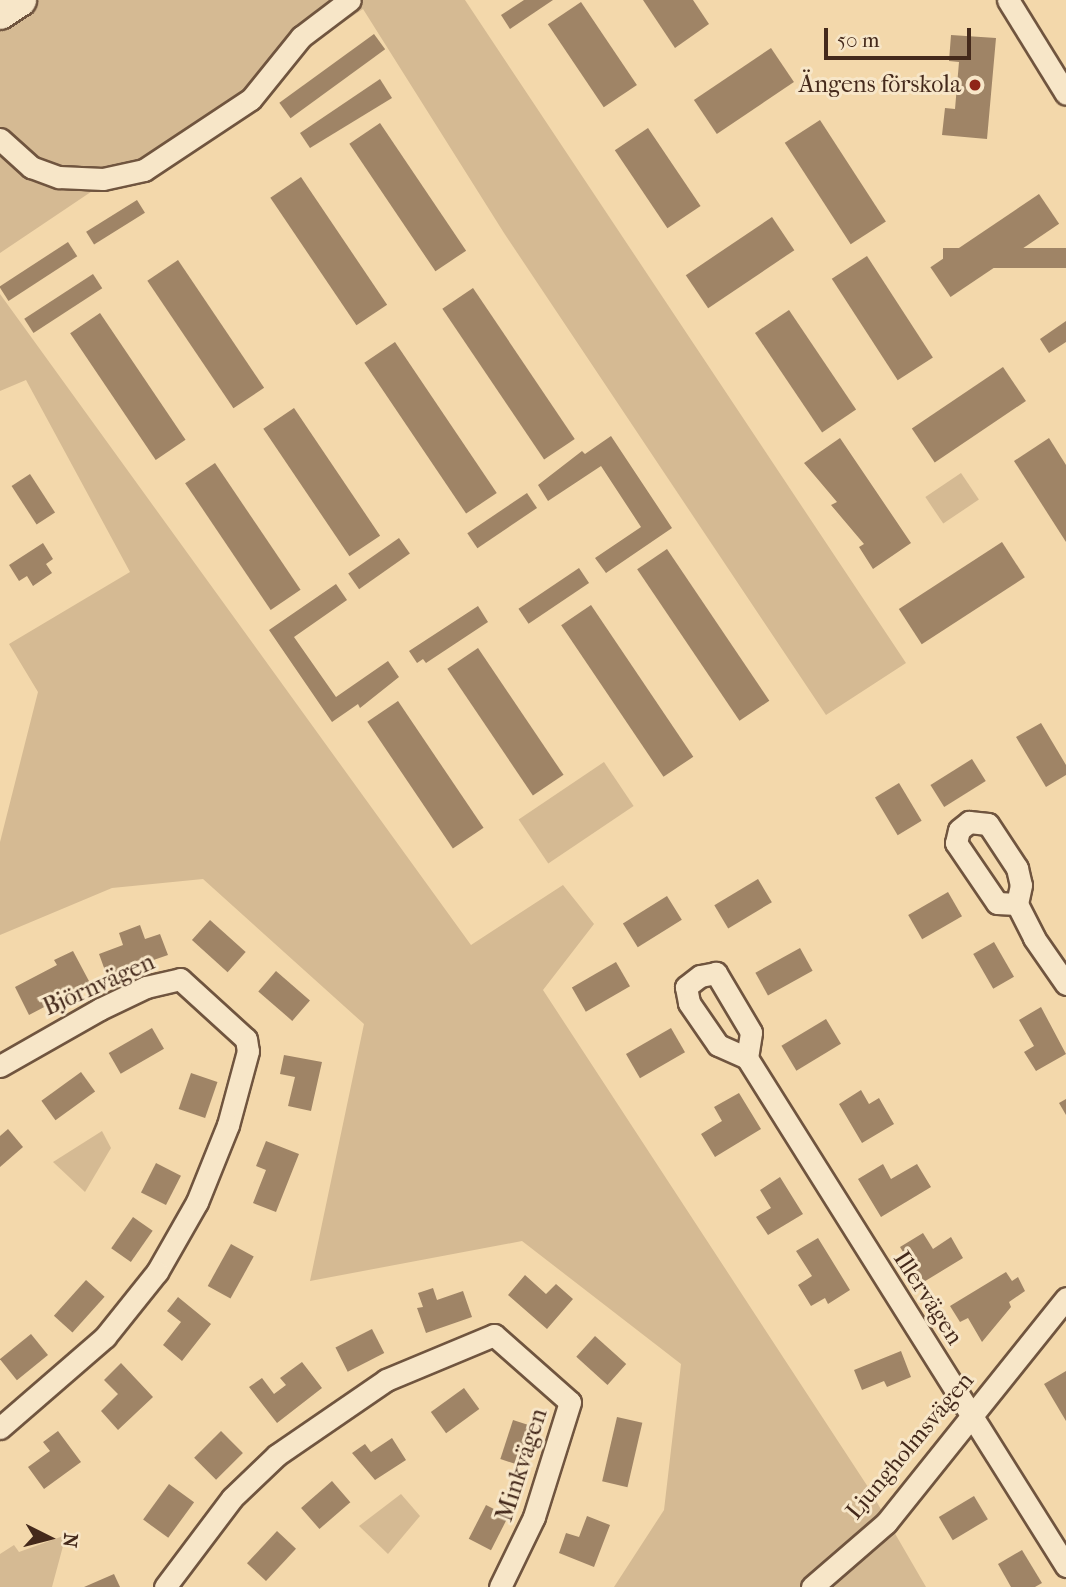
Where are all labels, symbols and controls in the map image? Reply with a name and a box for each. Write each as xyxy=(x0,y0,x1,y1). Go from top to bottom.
scale bar xyxy=(828,14,975,58)
text: 50 m xyxy=(837,28,880,52)
place label: Ängens förskola xyxy=(799,71,961,99)
marker: Ängens förskola xyxy=(967,77,983,93)
street label: Björnvägen xyxy=(39,948,159,1022)
street label: Illervägen xyxy=(887,1246,969,1350)
street label: Ljungholmsvägen xyxy=(840,1367,980,1525)
street label: Minkvägen xyxy=(490,1405,554,1525)
north arrow xyxy=(14,1503,84,1573)
text: N xyxy=(58,1532,82,1549)

